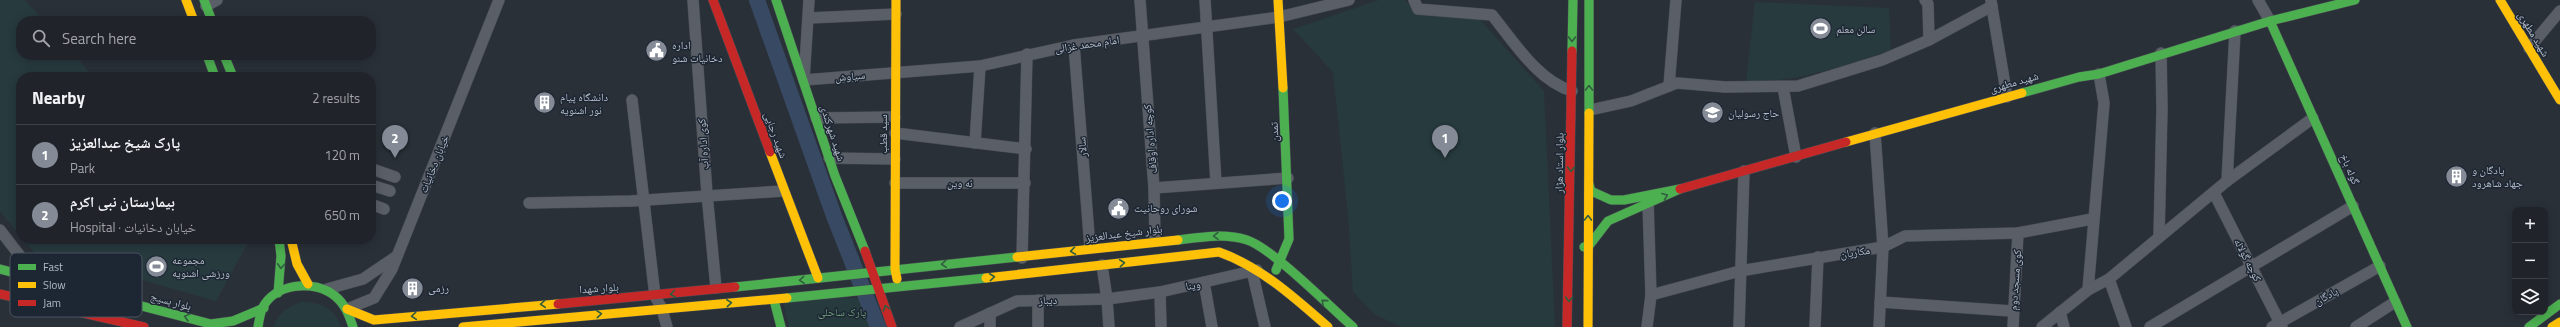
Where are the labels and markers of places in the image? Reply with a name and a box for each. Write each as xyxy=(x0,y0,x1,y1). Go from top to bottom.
sports icon: سالن معلم xyxy=(1808,16,1834,42)
place label: سالن معلم xyxy=(1836,21,1875,37)
place label: اداره دخانیات شنو xyxy=(672,37,723,66)
public building icon: اداره دخانیات شنو xyxy=(644,38,670,64)
place label: دانشگاه پیام نور اشنویه xyxy=(560,89,609,118)
building icon: دانشگاه پیام نور اشنویه xyxy=(532,90,558,116)
school or university icon: حاج رسولیان xyxy=(1699,100,1725,126)
place label: حاج رسولیان xyxy=(1728,105,1779,121)
pin: 2 xyxy=(382,125,408,158)
pin: 1 xyxy=(1432,125,1458,158)
place label: پادگان و جهاد شاهرود xyxy=(2472,162,2523,191)
building icon: پادگان و جهاد شاهرود xyxy=(2444,163,2470,189)
public building icon: شورای روحانیت xyxy=(1106,195,1132,221)
place label: شورای روحانیت xyxy=(1134,200,1198,216)
place label: مجموعه ورزشی اشنویه xyxy=(172,252,230,281)
sports icon: مجموعه ورزشی اشنویه xyxy=(144,253,170,279)
building icon: رزمی xyxy=(400,275,426,301)
place label: رزمی xyxy=(428,280,449,296)

